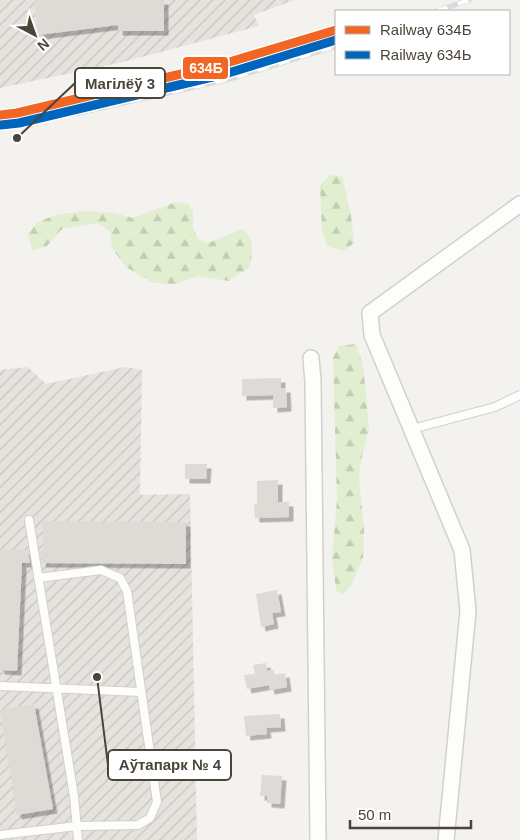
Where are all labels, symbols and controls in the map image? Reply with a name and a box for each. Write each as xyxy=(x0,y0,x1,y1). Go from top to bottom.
north arrow xyxy=(10,10,60,60)
legend xyxy=(335,10,510,75)
text: Railway 634Б xyxy=(380,21,472,38)
text: N xyxy=(34,35,53,54)
text: Railway 634Ь xyxy=(380,46,472,63)
line badge: 634Б xyxy=(182,56,229,80)
text: 634Б xyxy=(189,60,223,76)
callout: Магілёў 3 xyxy=(75,68,165,98)
text: Магілёў 3 xyxy=(85,75,155,92)
callout: Аўтапарк № 4 xyxy=(108,750,231,780)
text: Аўтапарк № 4 xyxy=(119,756,222,773)
scale bar xyxy=(350,798,471,830)
text: 50 m xyxy=(358,806,391,823)

